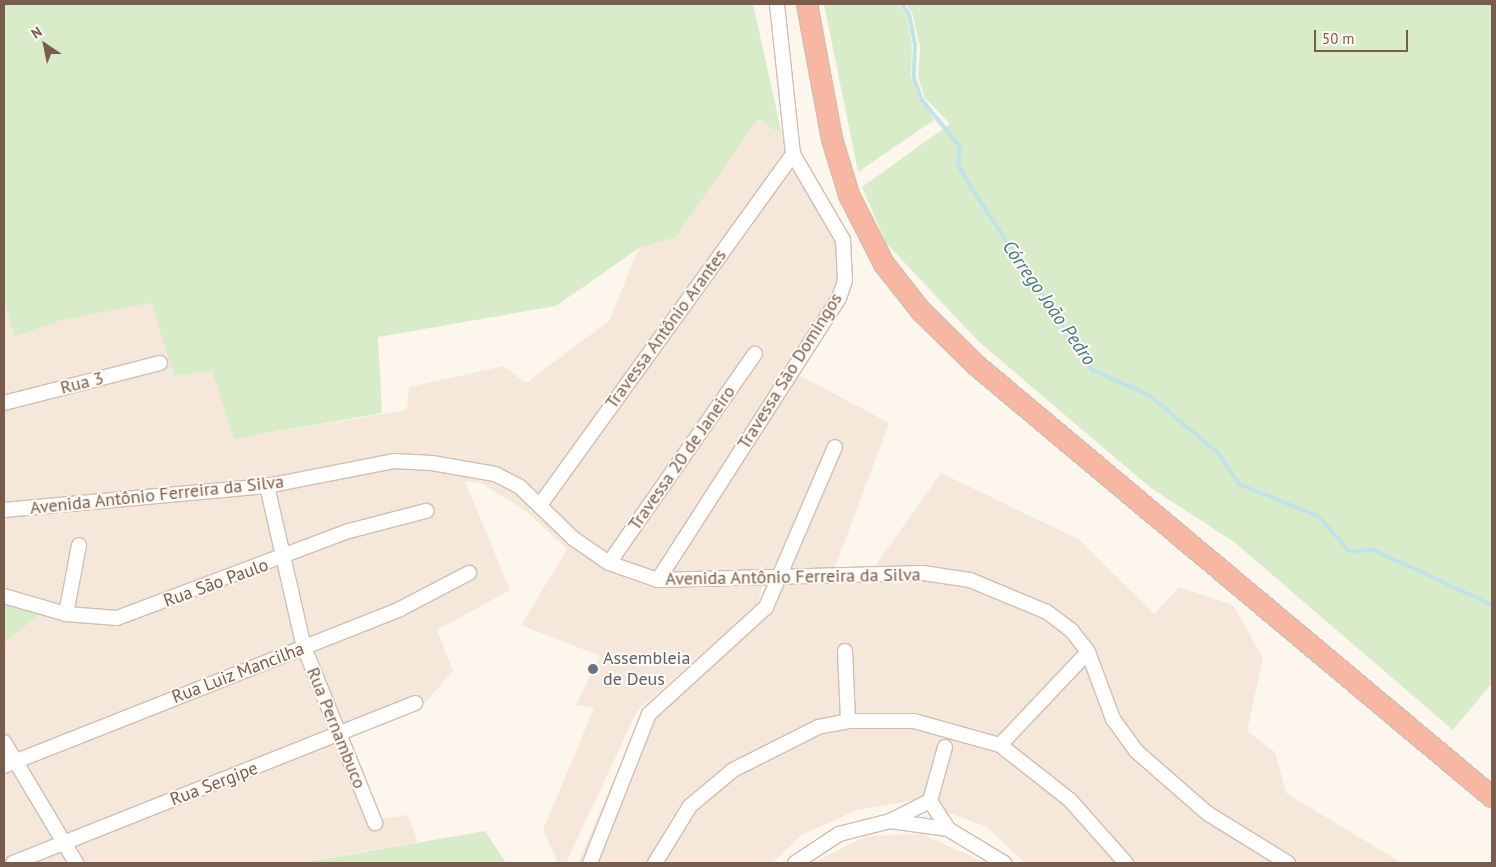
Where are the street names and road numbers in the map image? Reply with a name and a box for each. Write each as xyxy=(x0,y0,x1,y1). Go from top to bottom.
street label: Travessa Antônio Arantes xyxy=(601,245,731,413)
street label: Travessa São Domingos xyxy=(733,289,847,453)
street label: Rua 3 xyxy=(58,367,106,399)
street label: Travessa 20 de Janeiro xyxy=(624,382,740,534)
street label: Avenida Antônio Ferreira da Silva xyxy=(29,471,285,519)
street label: Rua São Paulo xyxy=(161,554,271,612)
street label: Avenida Antônio Ferreira da Silva xyxy=(665,564,921,590)
street label: Rua Luiz Mancilha xyxy=(169,638,307,708)
street label: Rua Pernambuco xyxy=(302,664,370,792)
street label: Rua Sergipe xyxy=(167,757,261,811)

